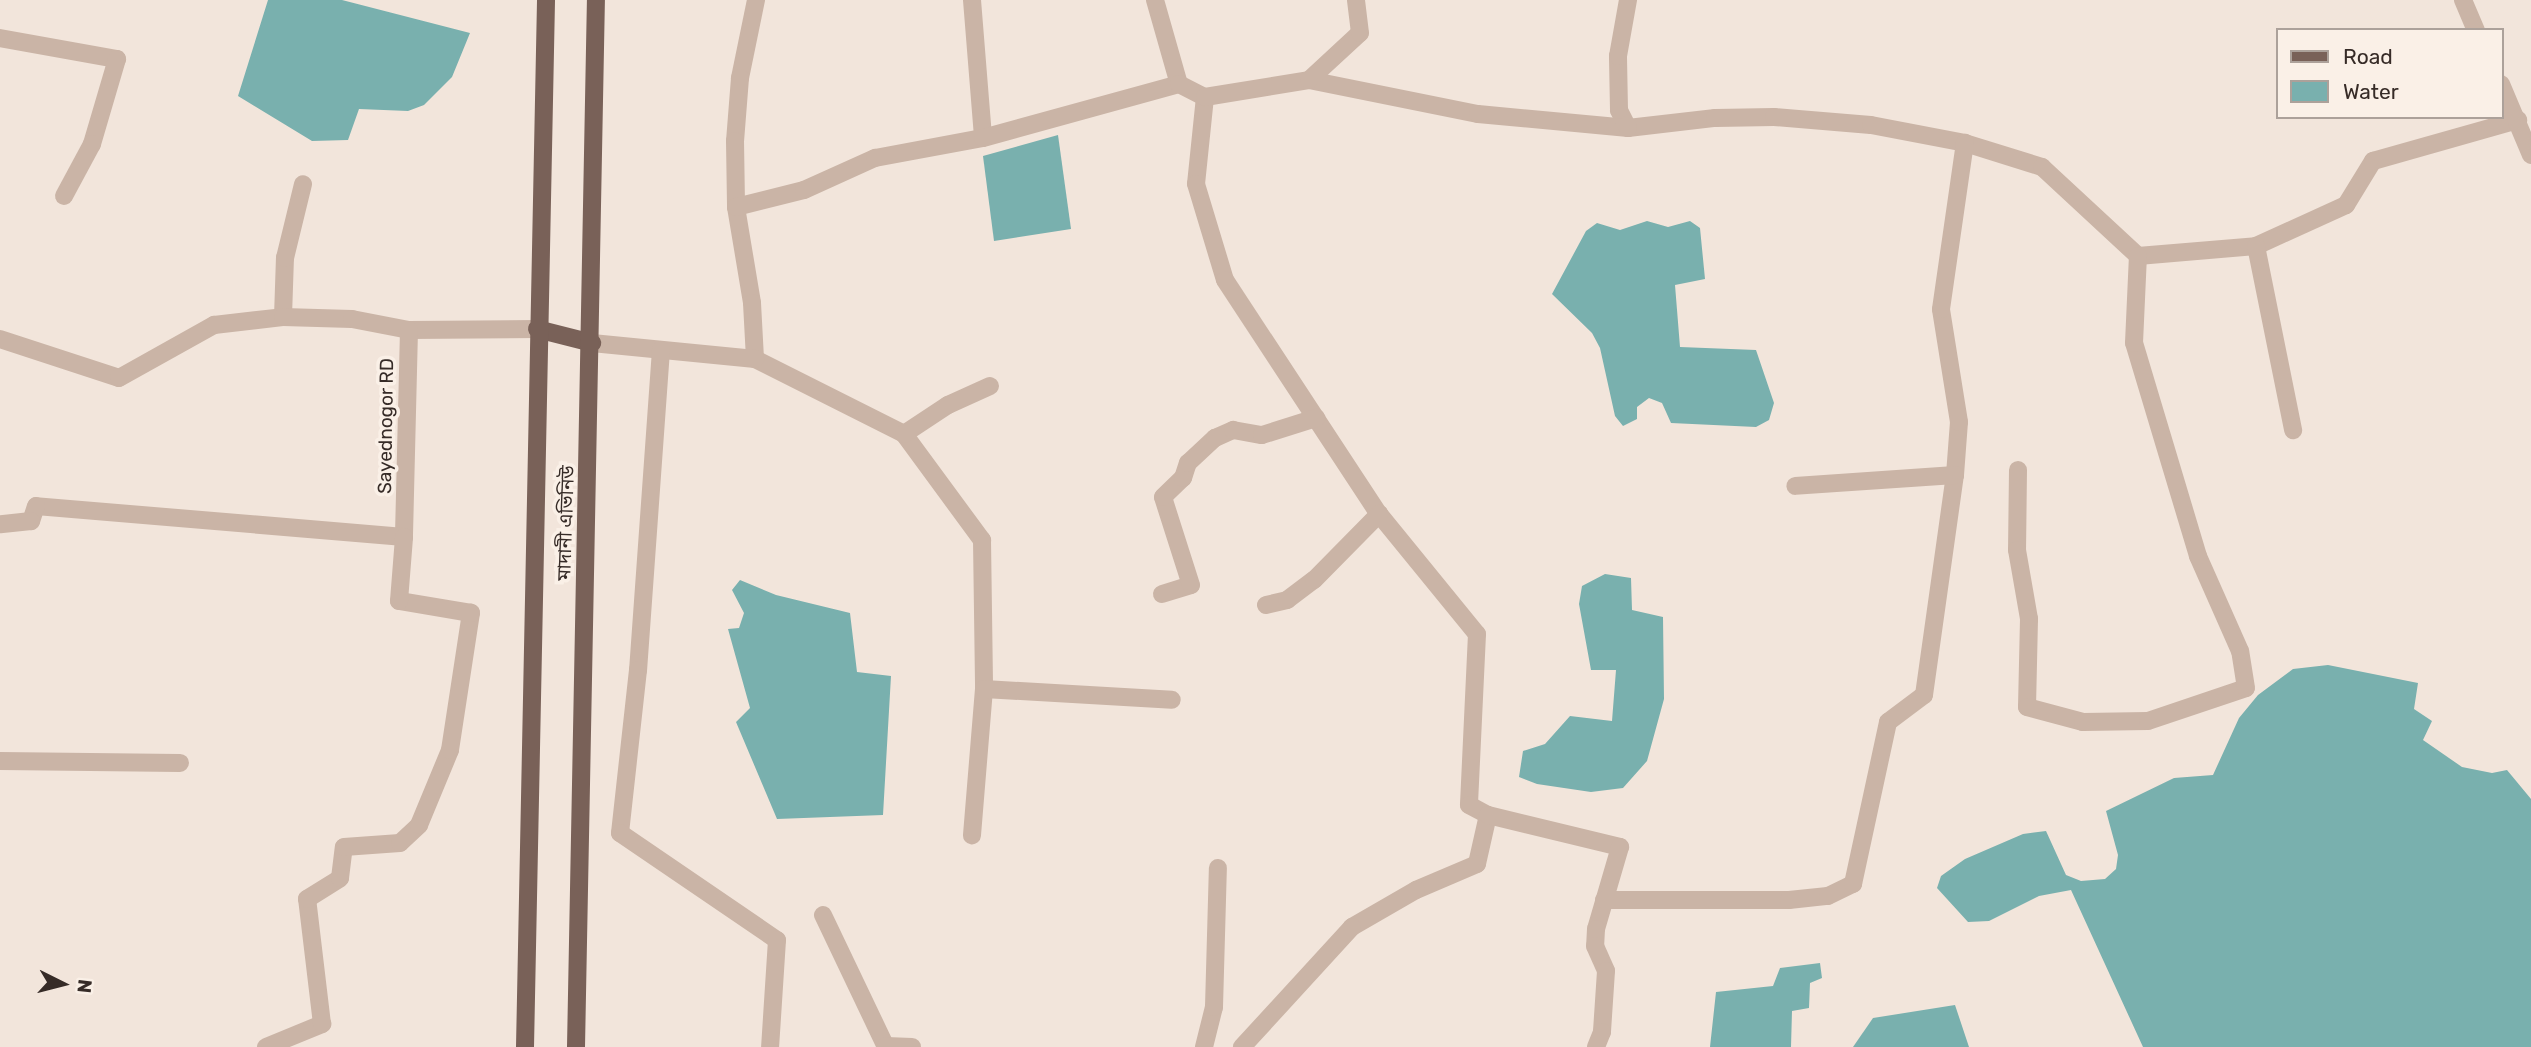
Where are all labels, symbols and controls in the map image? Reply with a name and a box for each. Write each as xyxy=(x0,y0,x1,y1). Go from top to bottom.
legend xyxy=(2276,28,2503,119)
text: Road xyxy=(2343,44,2393,69)
text: Water xyxy=(2343,79,2399,104)
street label: Sayednogor RD xyxy=(373,358,399,494)
street label: মাদানী এভিনিউ xyxy=(553,465,579,581)
north arrow xyxy=(28,949,98,1019)
text: N xyxy=(72,978,97,994)

